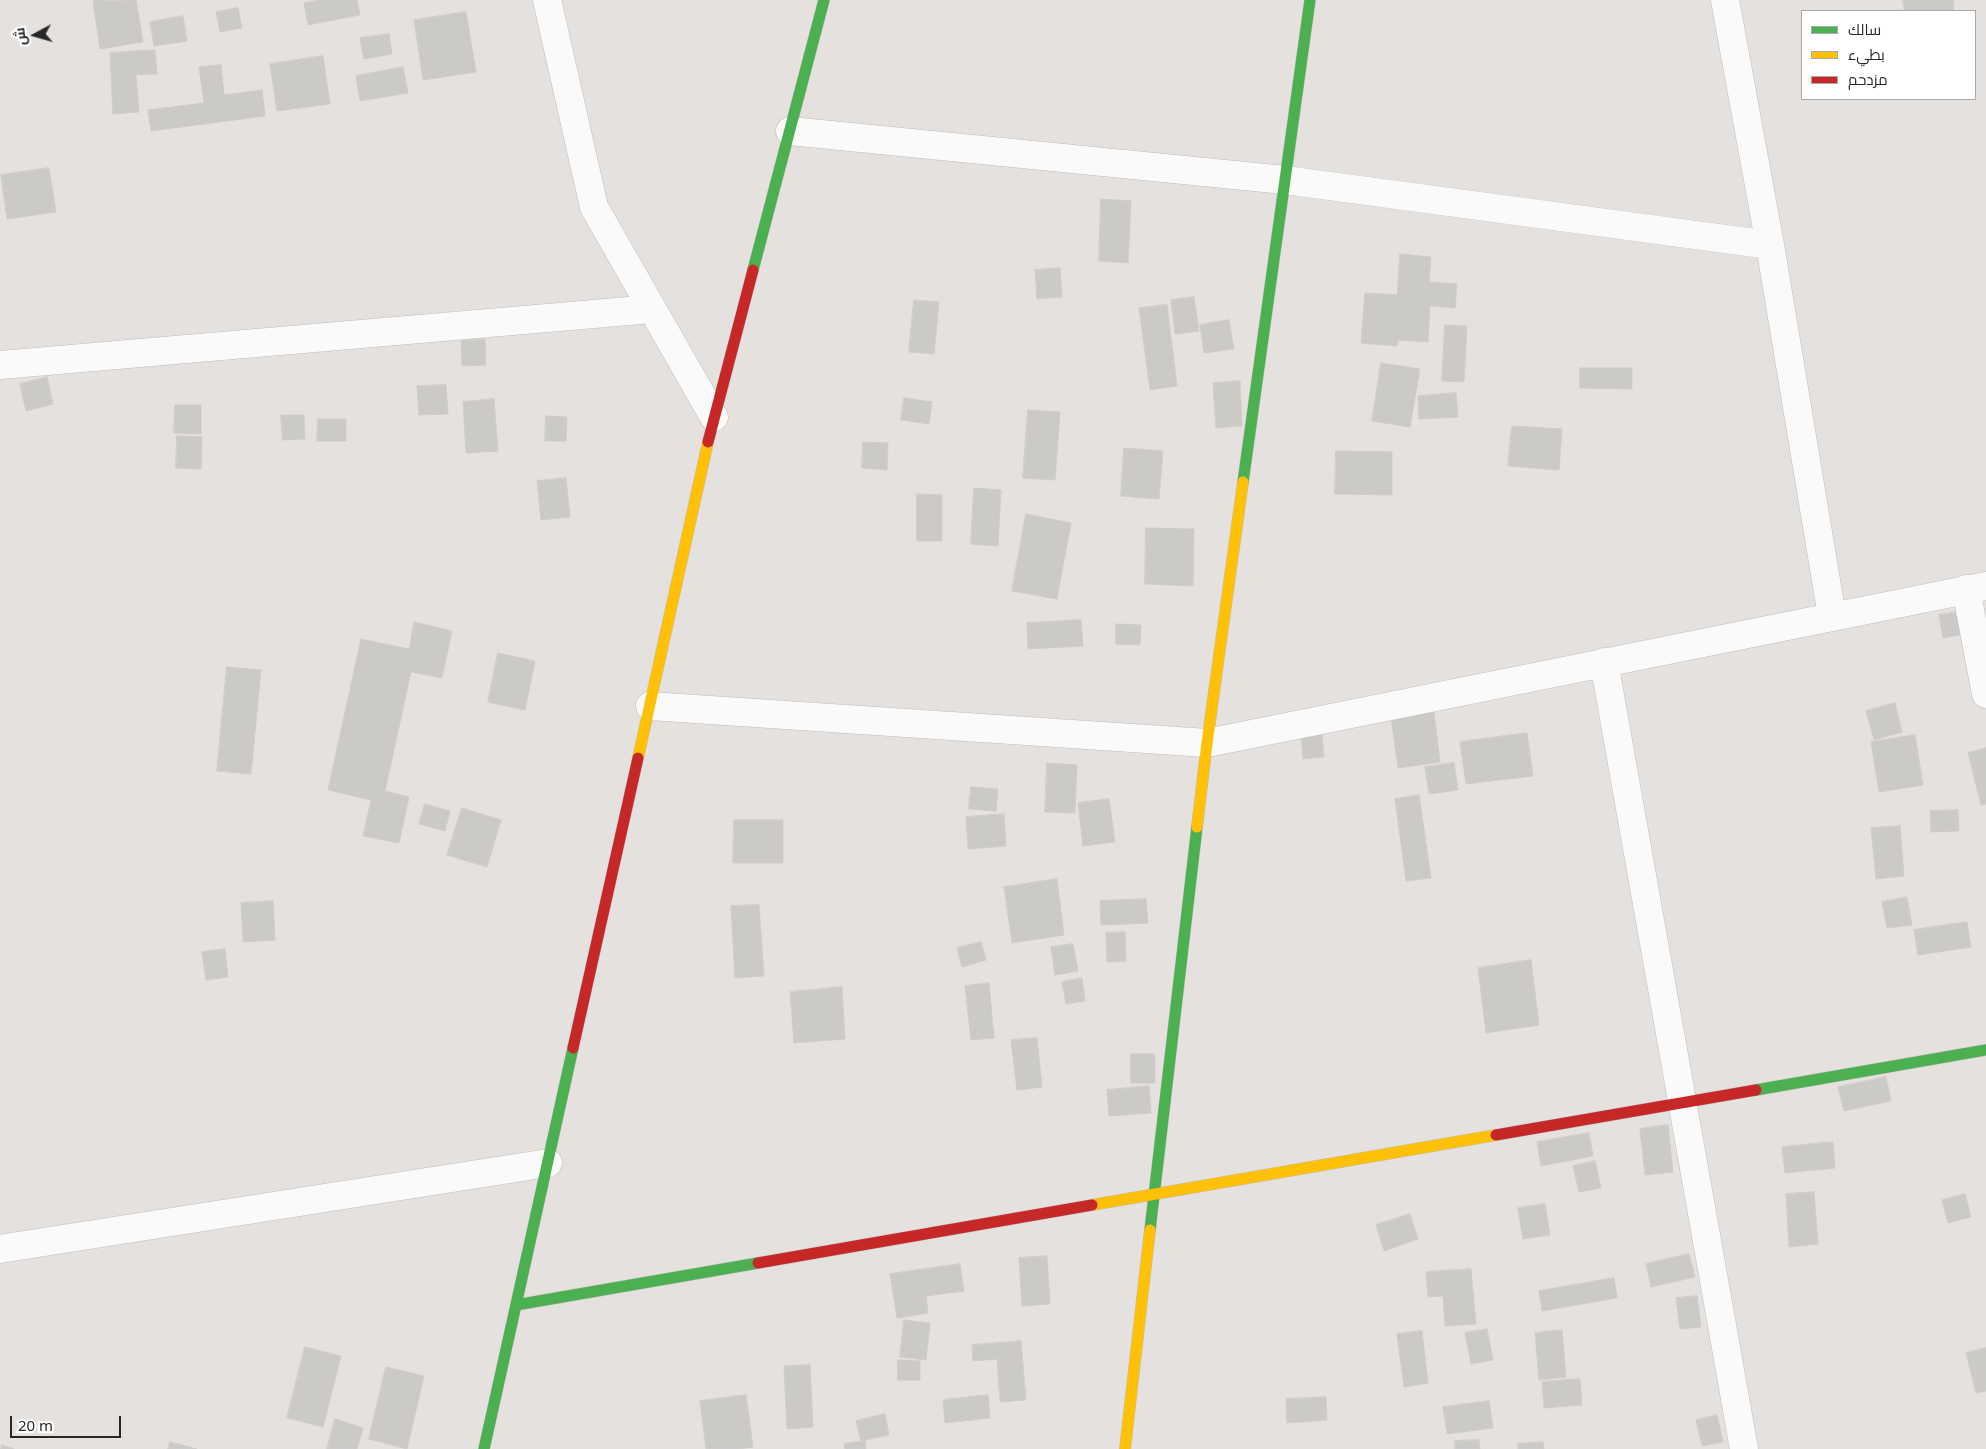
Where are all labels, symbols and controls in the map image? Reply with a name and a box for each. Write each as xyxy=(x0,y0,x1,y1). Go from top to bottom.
north arrow xyxy=(10,10,60,60)
legend xyxy=(1801,10,1976,100)
text: سالك xyxy=(1848,19,1881,39)
text: ش xyxy=(9,27,30,47)
text: بطيء xyxy=(1848,44,1885,64)
text: مزدحم xyxy=(1848,69,1888,89)
scale bar xyxy=(12,1406,124,1438)
text: 20 m xyxy=(18,1415,53,1435)

